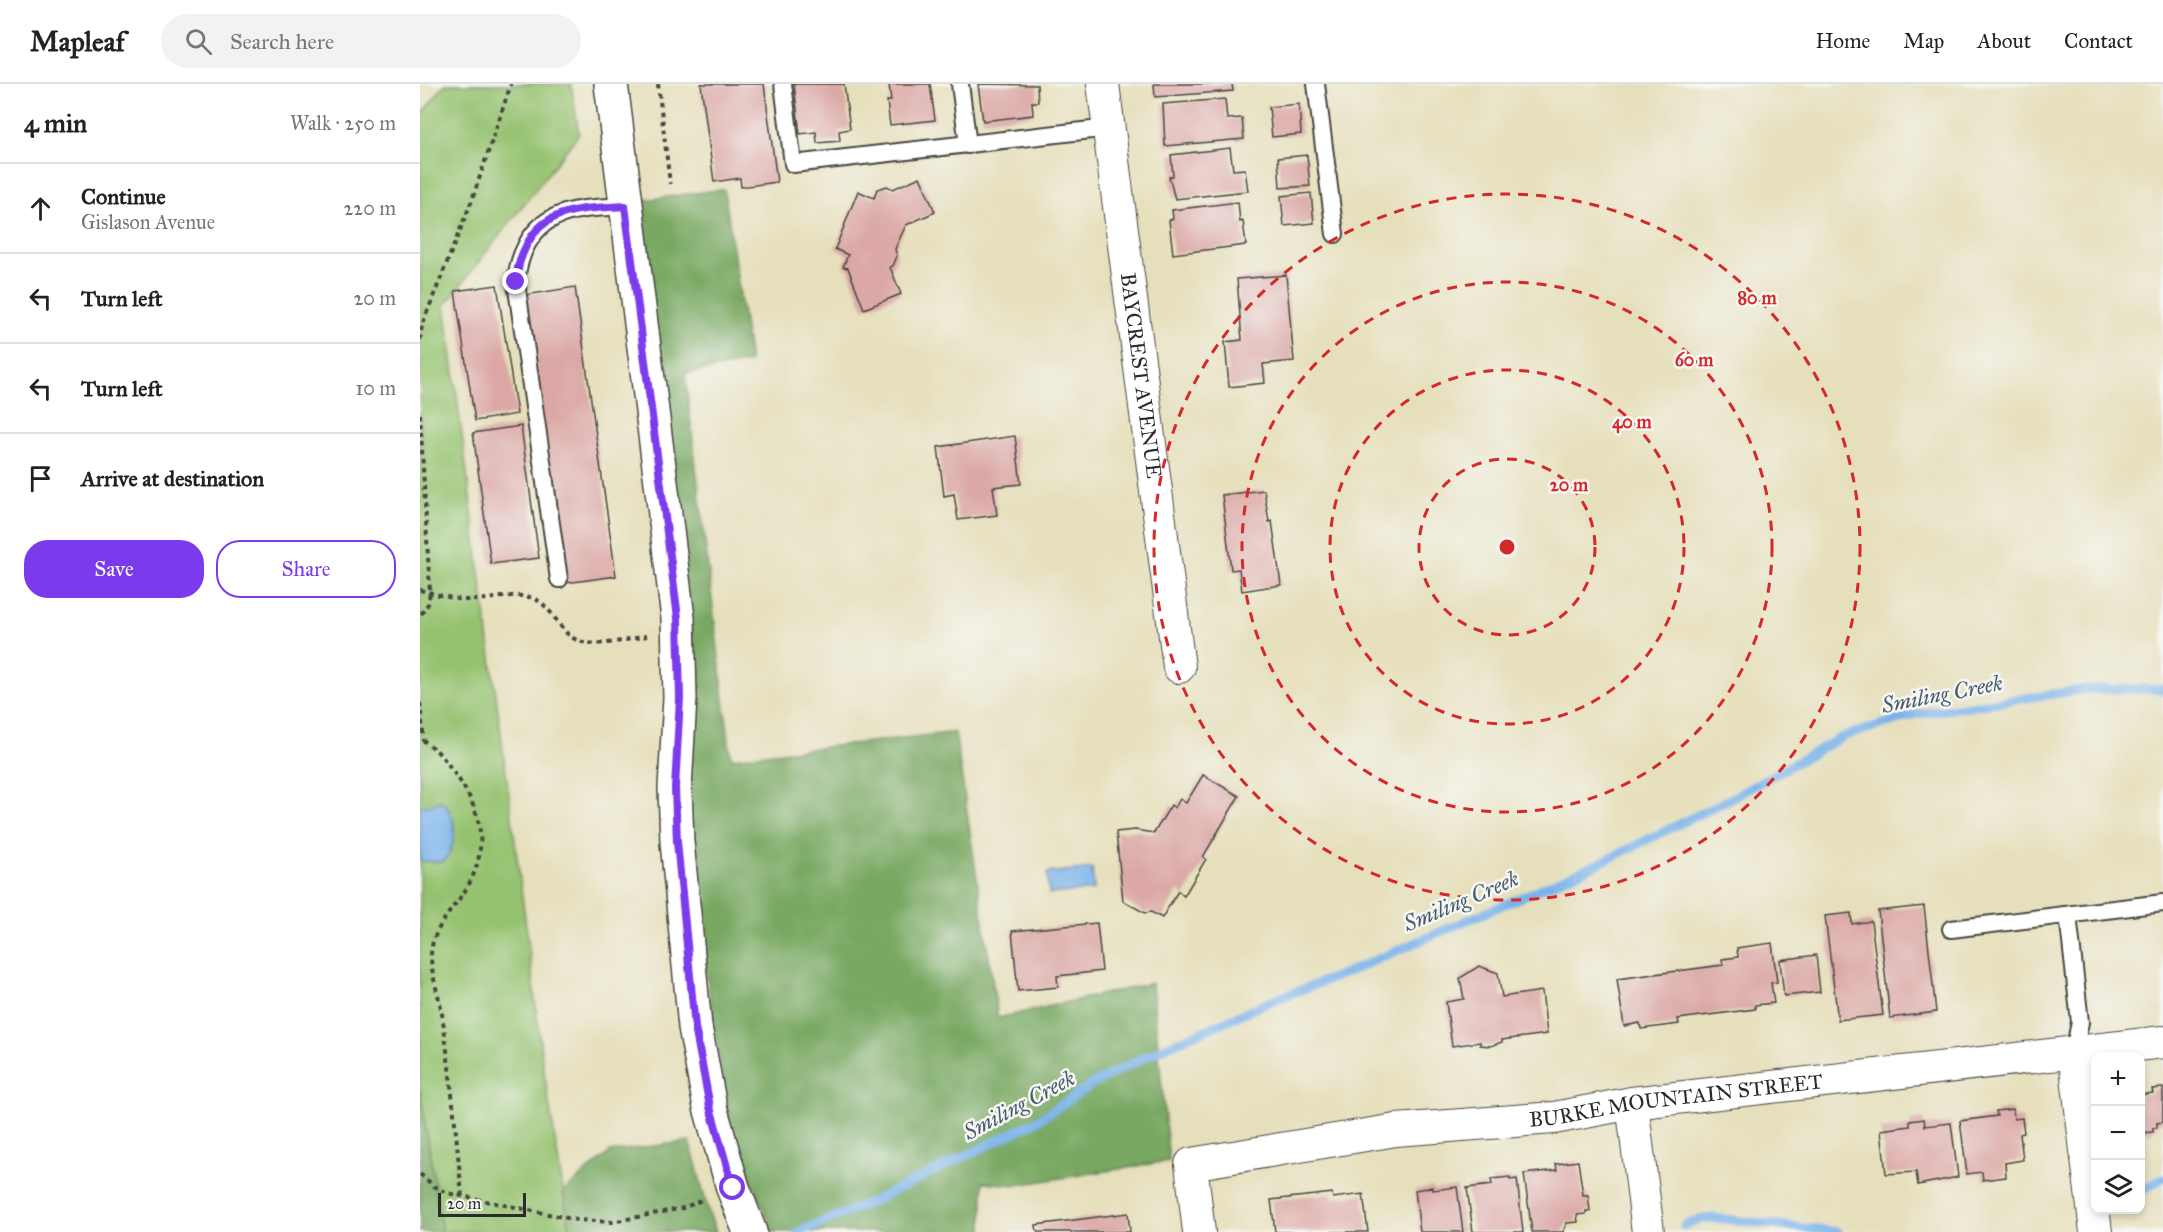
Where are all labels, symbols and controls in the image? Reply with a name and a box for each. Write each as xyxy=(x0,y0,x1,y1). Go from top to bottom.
search box xyxy=(161,14,581,68)
text: Mapleaf xyxy=(30,24,125,59)
icon: search xyxy=(182,25,215,58)
text: Search here xyxy=(230,28,334,55)
text: Home xyxy=(1815,28,1870,54)
text: Map xyxy=(1903,28,1944,54)
text: About xyxy=(1977,28,2031,54)
text: Contact xyxy=(2064,28,2133,54)
text: 4 min xyxy=(24,107,87,139)
text: Walk · 250 m xyxy=(290,111,396,135)
text: Continue xyxy=(81,183,166,210)
icon: ahead xyxy=(24,192,57,225)
text: 220 m xyxy=(344,196,396,220)
text: Gislason Avenue xyxy=(81,210,215,234)
route end xyxy=(502,268,528,294)
street label: BAYCREST AVENUE xyxy=(1115,271,1167,480)
icon: left xyxy=(24,282,57,315)
text: Turn left xyxy=(81,285,163,312)
text: 20 m xyxy=(353,286,396,310)
text: 80 m xyxy=(1737,287,1777,309)
text: 60 m xyxy=(1675,349,1714,371)
icon: left xyxy=(24,372,57,405)
text: Turn left xyxy=(81,375,163,402)
text: 10 m xyxy=(355,376,396,400)
text: 40 m xyxy=(1612,411,1653,434)
icon: arrive xyxy=(24,462,57,495)
text: Arrive at destination xyxy=(81,465,264,492)
text: 20 m xyxy=(1550,474,1589,496)
centre of rings xyxy=(1497,537,1517,557)
button: Save xyxy=(24,540,204,598)
button: Share xyxy=(216,540,396,598)
water label: Smiling Creek xyxy=(1878,669,2005,719)
water label: Smiling Creek xyxy=(1398,865,1523,938)
map controls xyxy=(2091,1052,2145,1214)
button: + xyxy=(2091,1052,2145,1106)
water label: Smiling Creek xyxy=(958,1064,1080,1146)
street label: BURKE MOUNTAIN STREET xyxy=(1528,1068,1824,1133)
button: − xyxy=(2091,1106,2145,1160)
button: layers xyxy=(2091,1160,2145,1214)
route start xyxy=(719,1174,745,1200)
scale bar xyxy=(438,1190,526,1218)
text: 20 m xyxy=(447,1194,481,1213)

